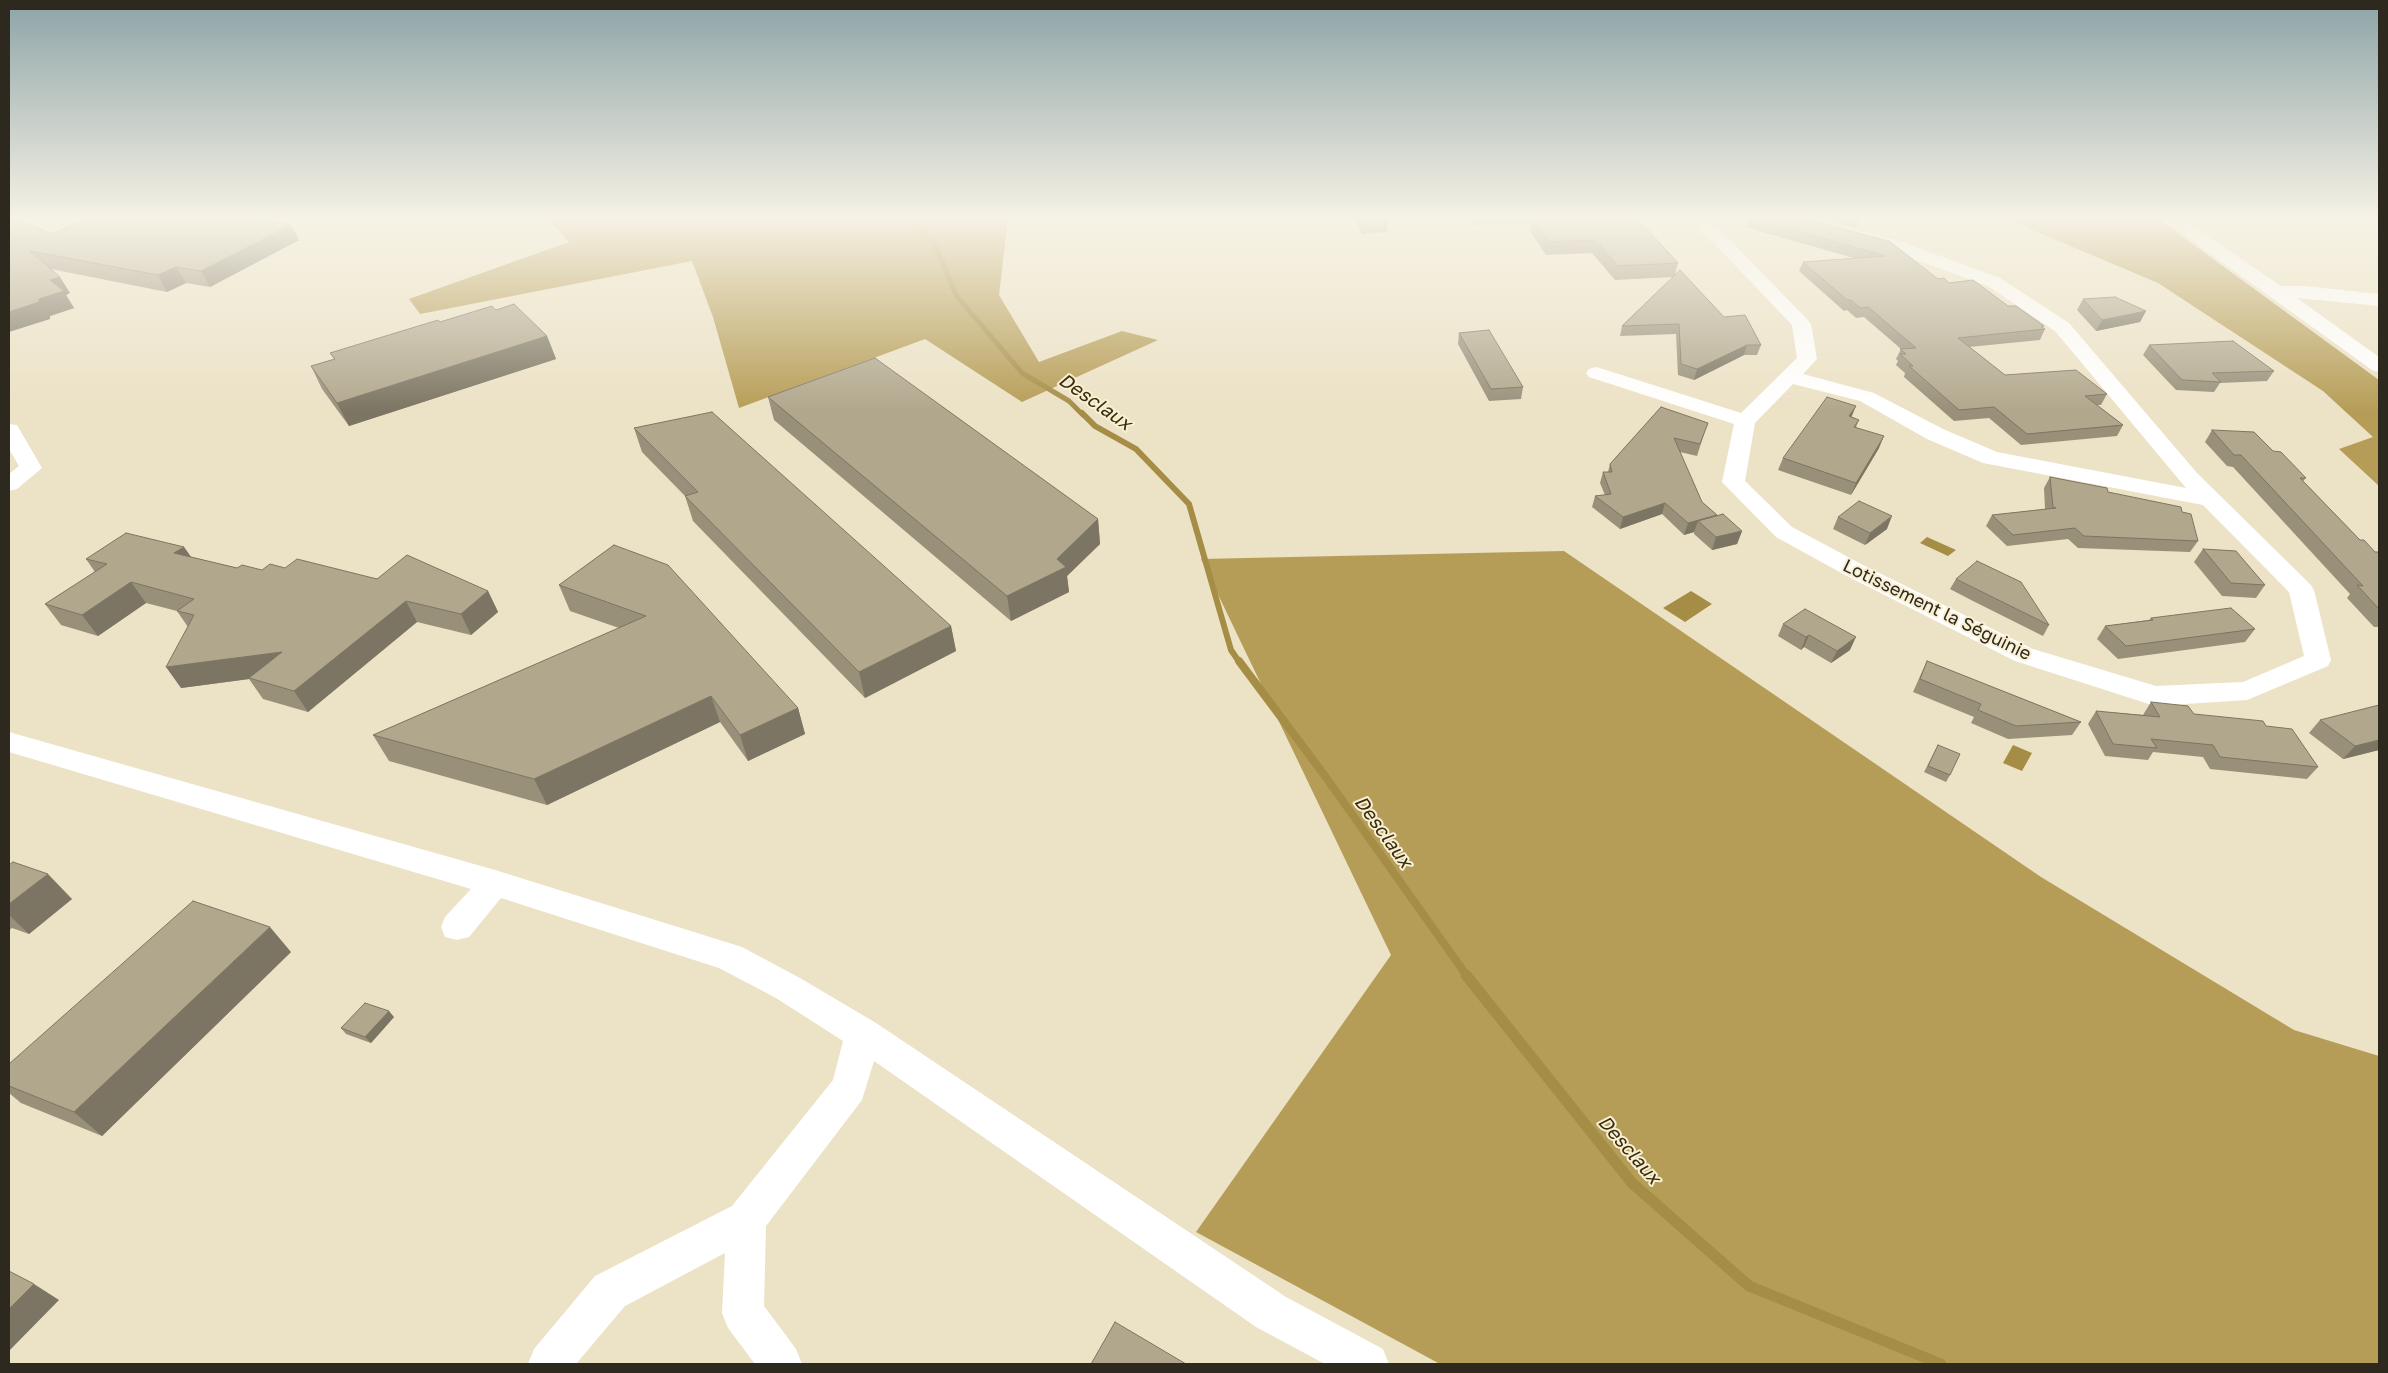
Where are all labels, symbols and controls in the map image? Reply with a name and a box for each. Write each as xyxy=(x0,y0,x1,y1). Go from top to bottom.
water label: Desclaux xyxy=(1054,369,1136,435)
street label: Lotissement la Séguinie xyxy=(1839,555,2035,665)
water label: Desclaux xyxy=(1349,792,1417,872)
water label: Desclaux xyxy=(1593,1111,1665,1189)

